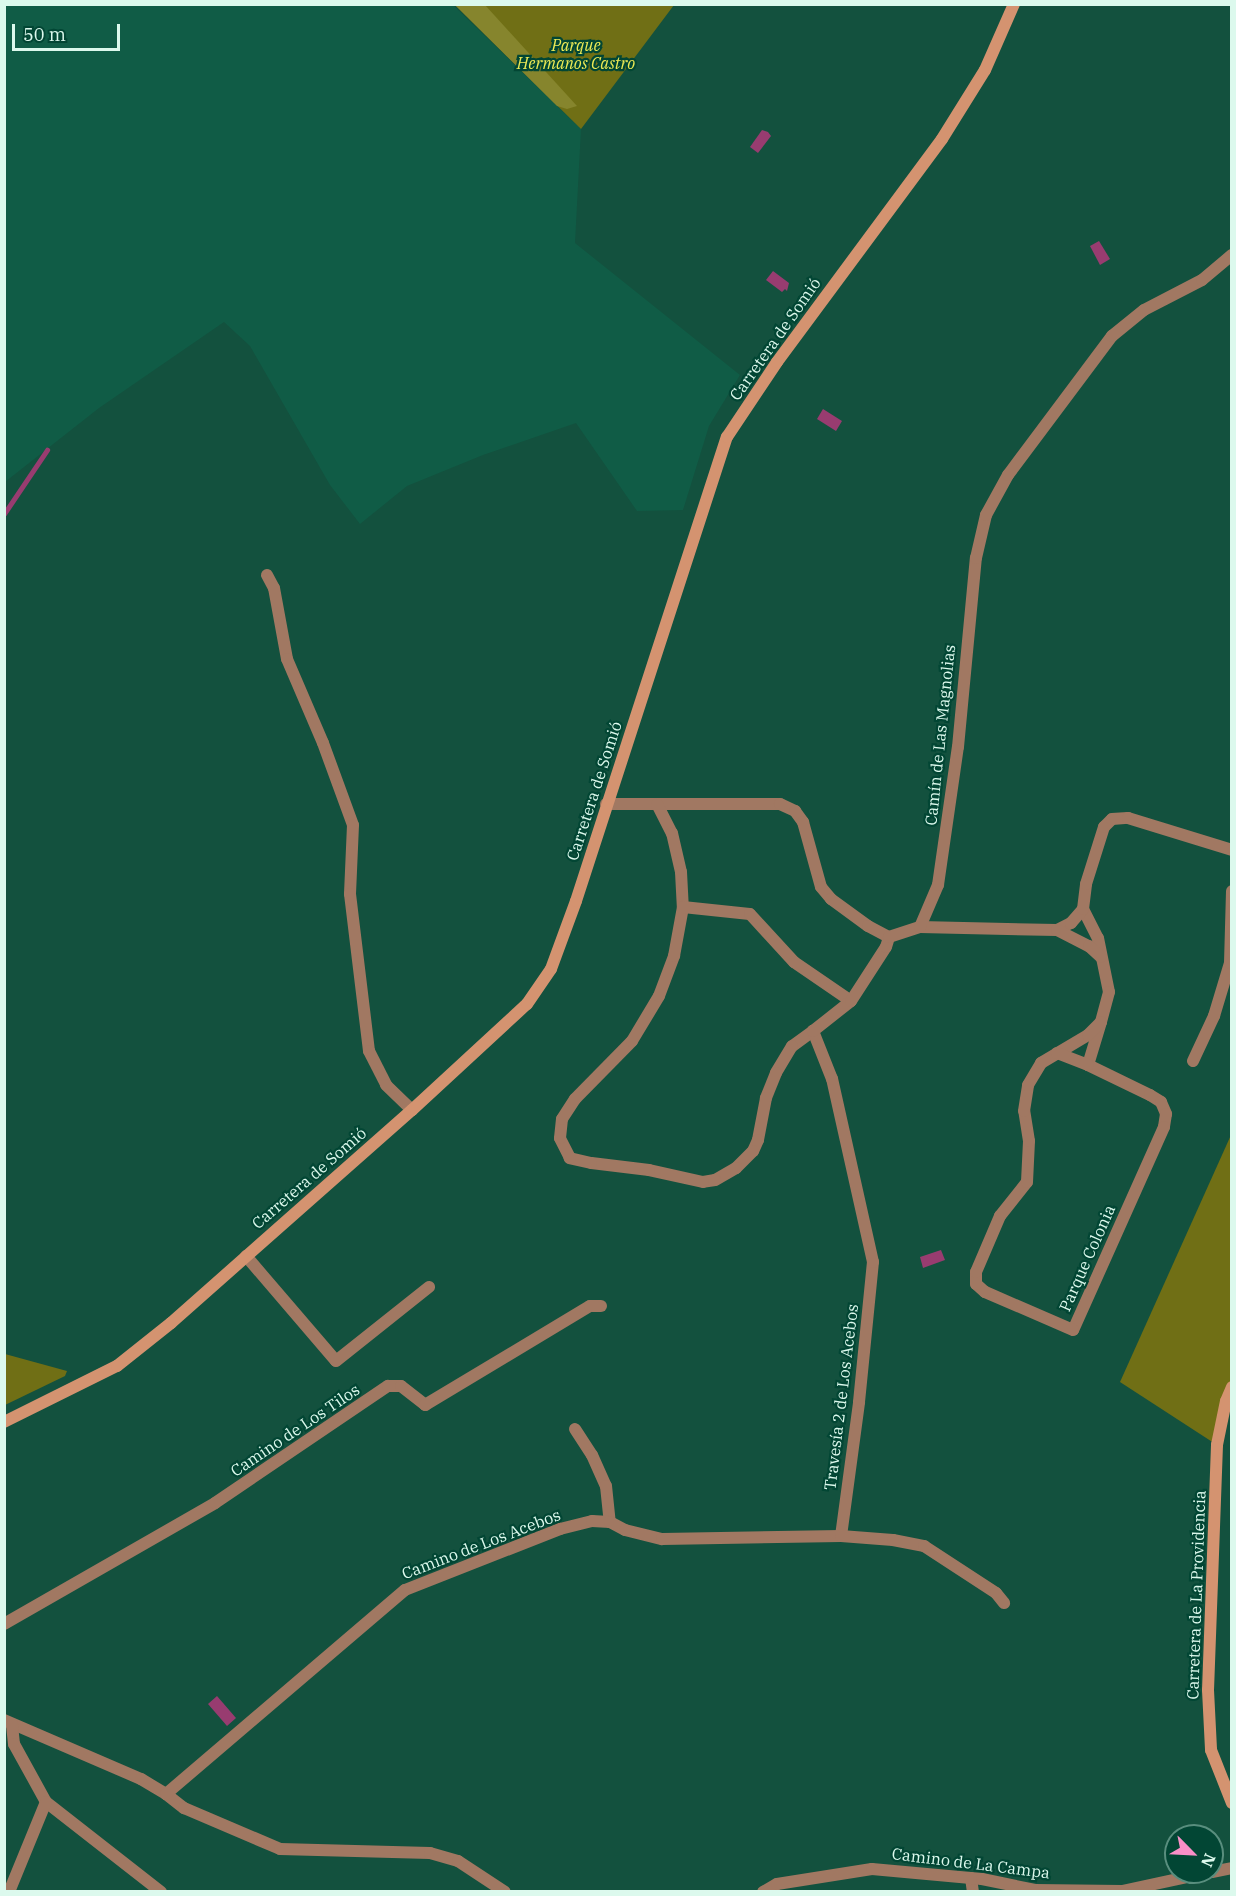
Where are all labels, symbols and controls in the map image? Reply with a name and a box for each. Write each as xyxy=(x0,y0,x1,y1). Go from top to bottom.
scale bar xyxy=(15,12,123,50)
text: 50 m xyxy=(23,23,66,46)
park label: Parque Hermanos Castro xyxy=(517,35,635,73)
street label: Carretera de Somió xyxy=(725,274,825,404)
street label: Camín de Las Magnolias xyxy=(921,644,959,826)
street label: Carretera de Somió xyxy=(562,719,626,863)
street label: Carretera de Somió xyxy=(248,1123,370,1233)
street label: Parque Colonia xyxy=(1055,1202,1119,1314)
street label: Travesía 2 de Los Acebos xyxy=(820,1303,862,1491)
street label: Camino de Los Tilos xyxy=(227,1380,363,1480)
street label: Carretera de La Providencia xyxy=(1183,1490,1209,1700)
street label: Camino de Los Acebos xyxy=(399,1505,563,1583)
north arrow xyxy=(1164,1824,1224,1884)
street label: Camino de La Campa xyxy=(891,1844,1051,1882)
text: N xyxy=(1197,1851,1220,1870)

